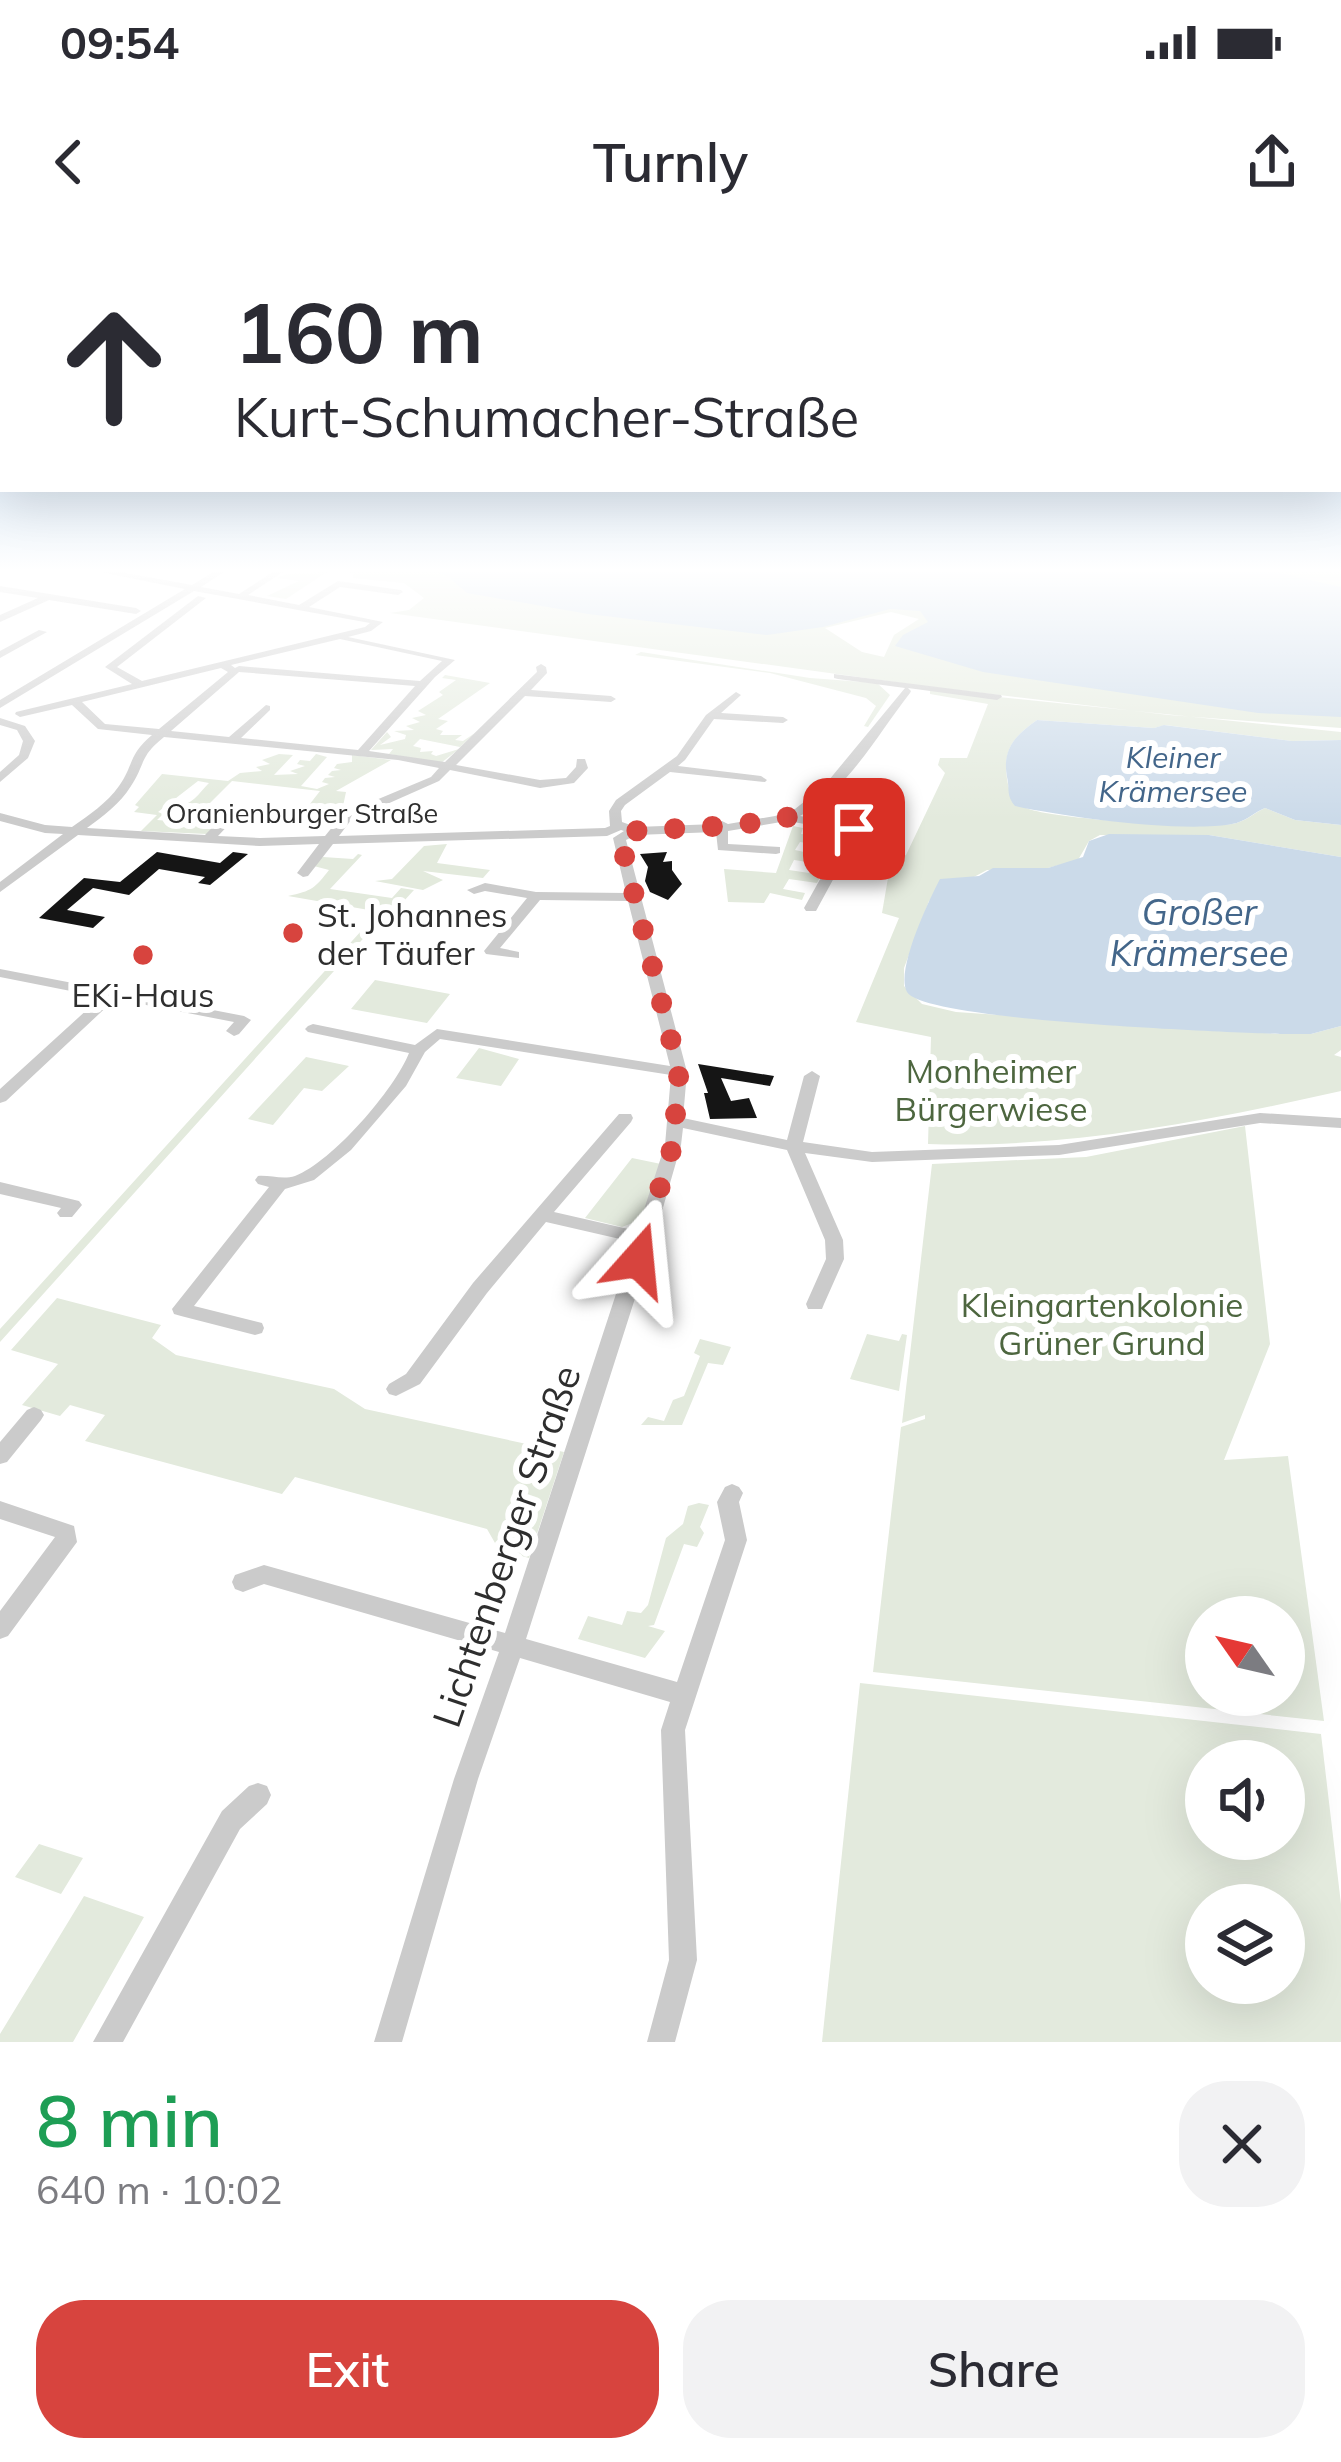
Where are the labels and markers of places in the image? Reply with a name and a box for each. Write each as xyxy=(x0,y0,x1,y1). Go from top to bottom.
pin xyxy=(803,778,905,880)
place label: St. Johannes der Täufer xyxy=(317,894,507,973)
marker: St. Johannes der Täufer xyxy=(280,920,306,946)
marker: EKi-Haus xyxy=(130,942,156,968)
place label: EKi-Haus xyxy=(72,974,214,1015)

